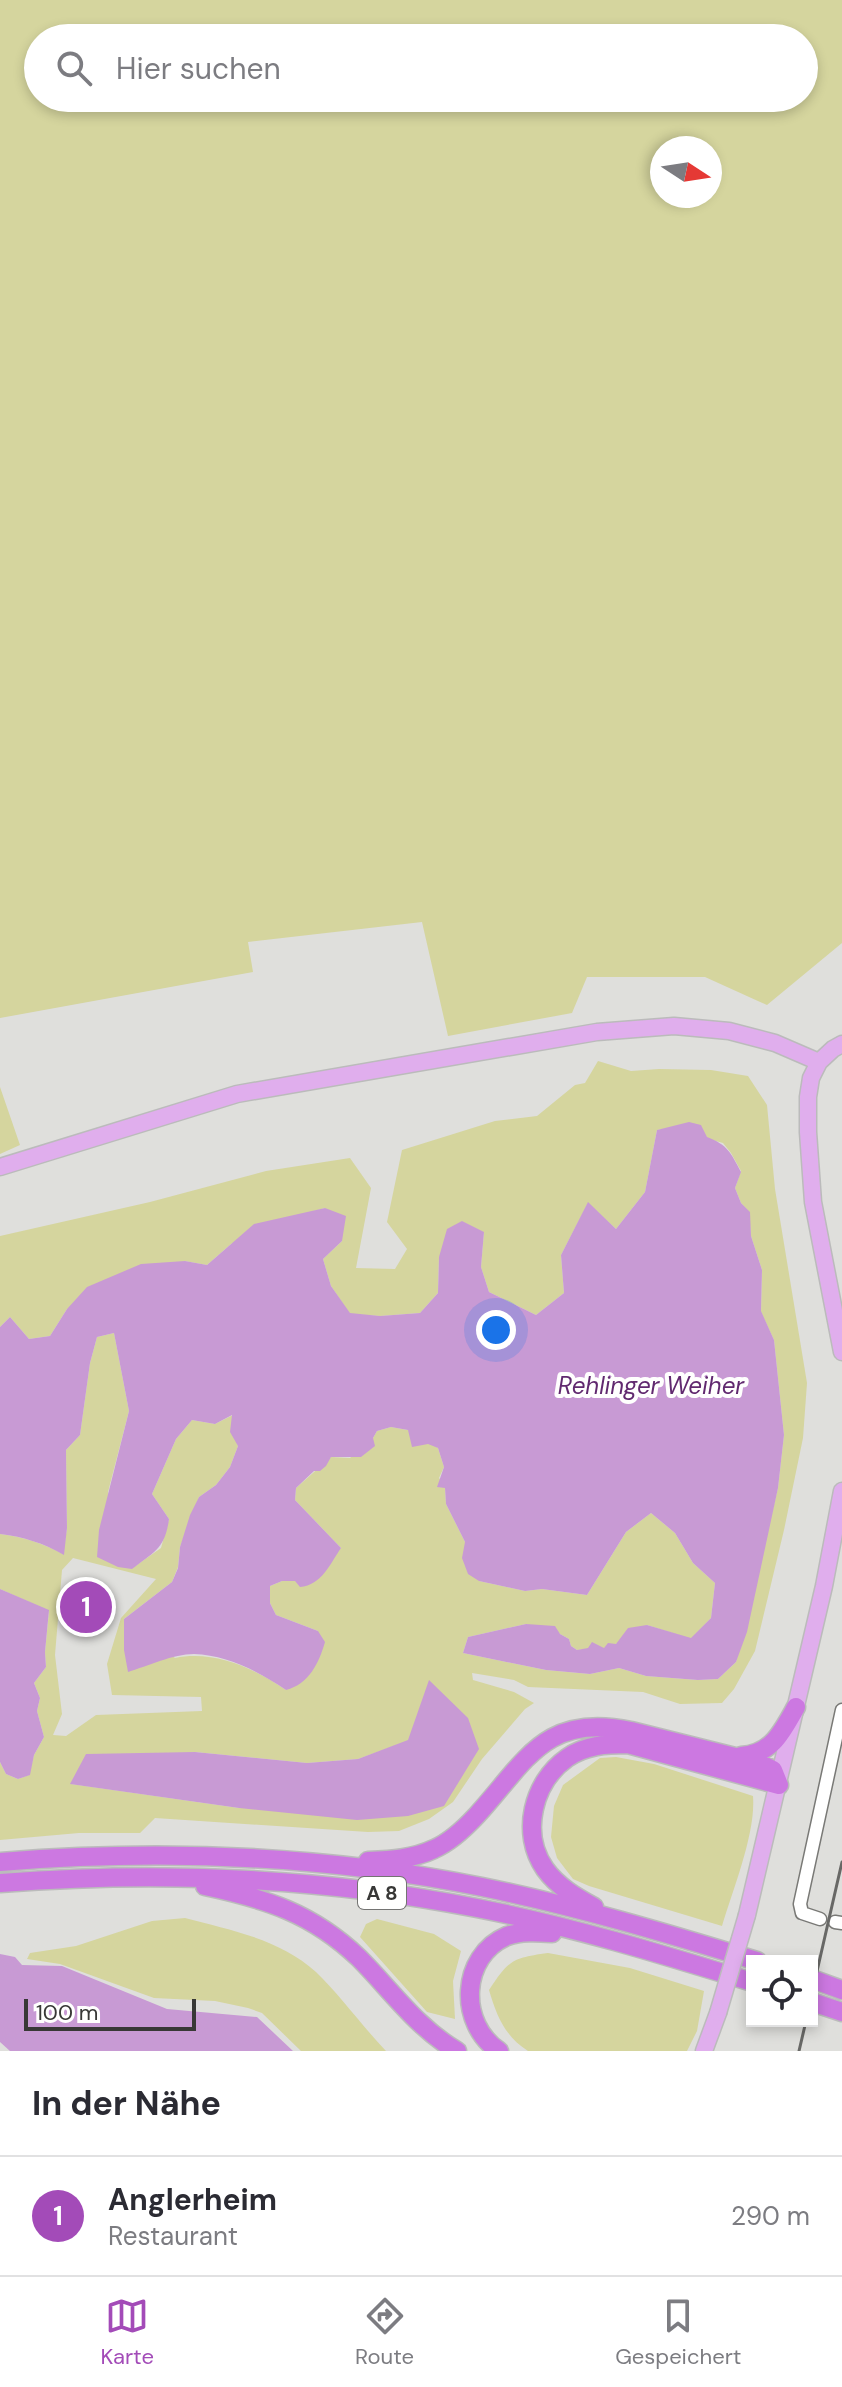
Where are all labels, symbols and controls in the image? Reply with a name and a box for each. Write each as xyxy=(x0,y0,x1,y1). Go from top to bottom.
search box xyxy=(24,24,818,112)
icon: search xyxy=(52,46,96,90)
text: Hier suchen xyxy=(116,49,281,88)
north arrow xyxy=(650,136,722,208)
your location xyxy=(476,1310,516,1350)
water label: Rehlinger Weiher xyxy=(558,1370,745,1401)
pin: 1 xyxy=(60,1577,112,1637)
road number: A 8 xyxy=(358,1877,406,1909)
map controls xyxy=(746,1955,818,2027)
button: locate xyxy=(746,1955,818,2027)
scale bar xyxy=(24,1995,196,2031)
text: 100 m xyxy=(36,1998,98,2027)
text: In der Nähe xyxy=(32,2081,221,2126)
text: Anglerheim xyxy=(108,2180,277,2219)
text: 1 xyxy=(53,2199,63,2233)
text: 290 m xyxy=(731,2199,810,2233)
text: Restaurant xyxy=(108,2219,238,2253)
tab: Karte xyxy=(101,2294,154,2371)
tab: Route xyxy=(355,2294,414,2371)
tab: Gespeichert xyxy=(615,2294,741,2371)

